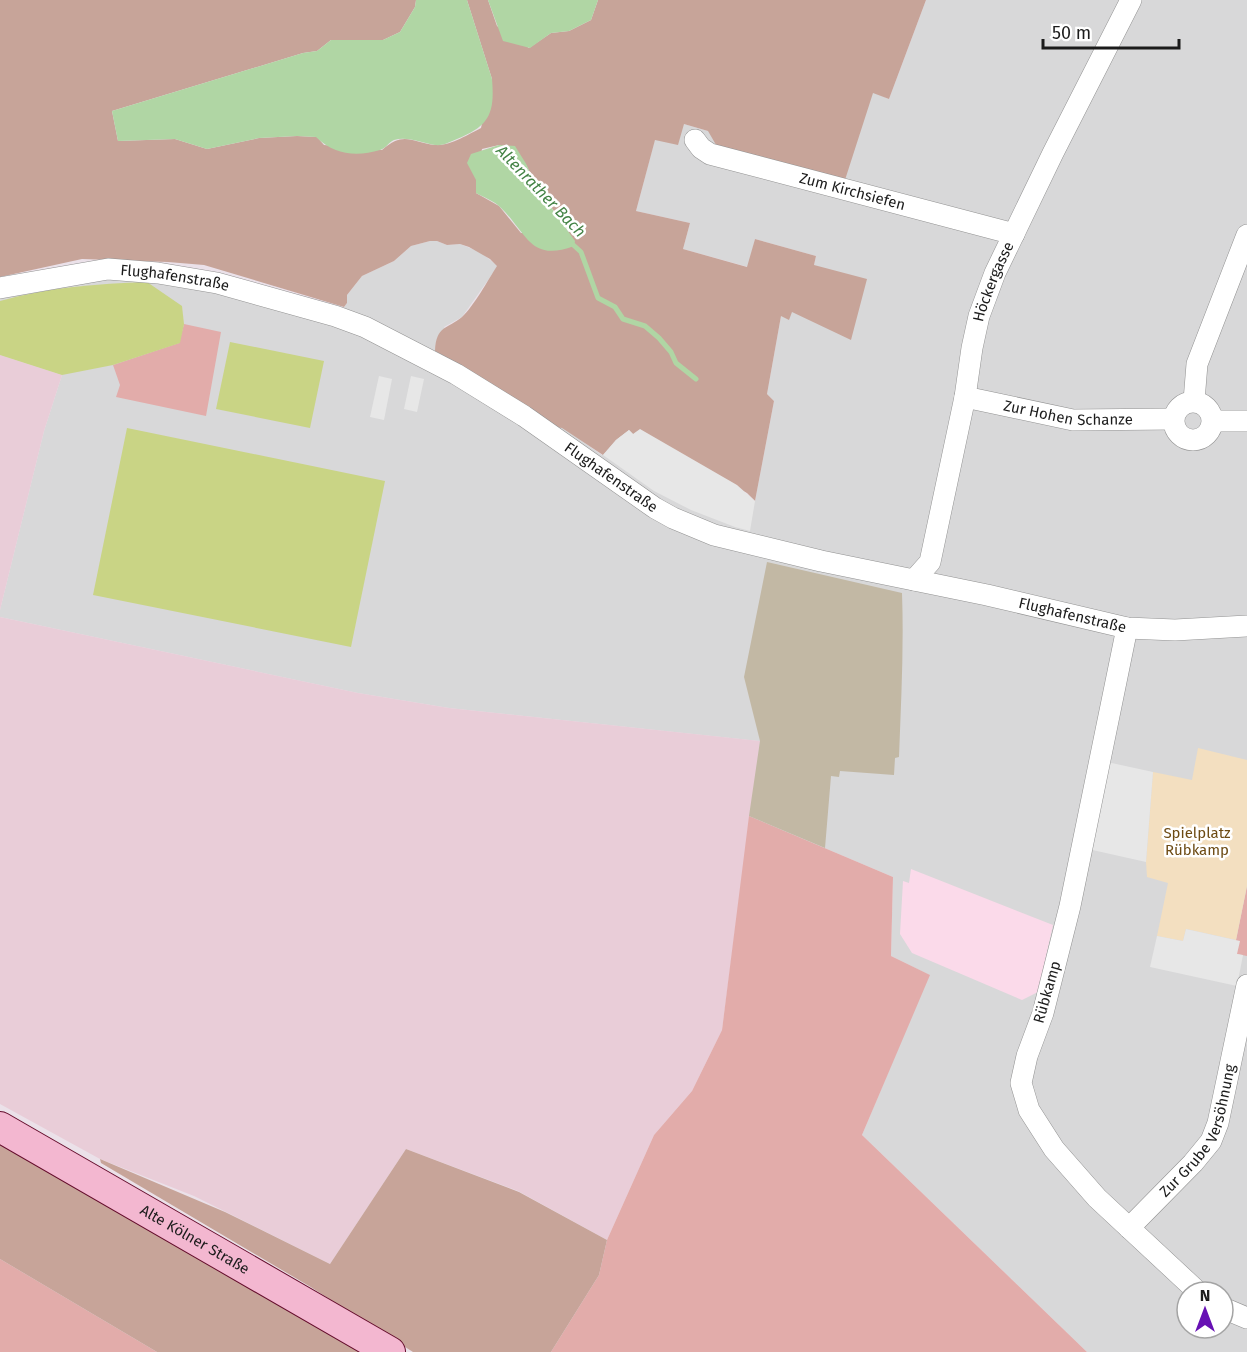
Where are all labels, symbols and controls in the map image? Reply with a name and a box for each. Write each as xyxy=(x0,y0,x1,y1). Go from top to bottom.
scale bar xyxy=(1043,12,1180,50)
text: 50 m xyxy=(1052,22,1091,44)
water label: Altenrather Bach xyxy=(492,140,590,241)
street label: Zum Kirchsiefen xyxy=(797,169,907,214)
street label: Höckergasse xyxy=(969,239,1018,323)
street label: Flughafenstraße xyxy=(120,261,231,295)
street label: Zur Hohen Schanze xyxy=(1002,396,1133,429)
street label: Flughafenstraße xyxy=(561,438,661,516)
street label: Flughafenstraße xyxy=(1017,594,1128,637)
park label: Spielplatz Rübkamp xyxy=(1163,824,1231,859)
street label: Rübkamp xyxy=(1030,959,1064,1025)
street label: Zur Grube Versöhnung xyxy=(1156,1062,1239,1201)
street label: Alte Kölner Straße xyxy=(137,1201,253,1278)
north arrow xyxy=(1175,1280,1235,1340)
text: N xyxy=(1200,1286,1210,1305)

